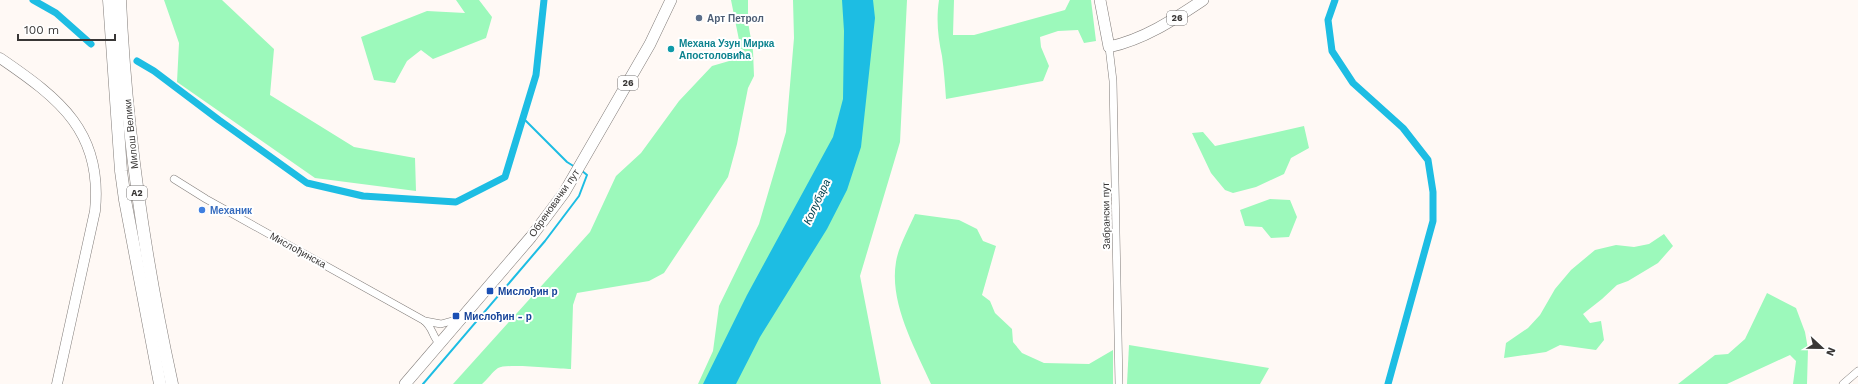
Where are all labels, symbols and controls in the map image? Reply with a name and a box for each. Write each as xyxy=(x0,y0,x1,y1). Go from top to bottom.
road number: 26 xyxy=(1167,11,1187,25)
marker: Арт Петрол xyxy=(694,13,704,23)
place label: Арт Петрол xyxy=(707,13,764,24)
scale bar xyxy=(18,16,115,42)
text: 100 m xyxy=(24,23,59,37)
place label: Механа Узун Мирка Апостоловића xyxy=(679,38,775,61)
marker: Механа Узун Мирка Апостоловића xyxy=(666,44,676,54)
road number: 26 xyxy=(618,76,638,90)
street label: Милош Велики xyxy=(122,99,140,169)
street label: Обреновачки пут xyxy=(527,167,582,239)
water label: Колубара xyxy=(801,177,833,227)
street label: Забрански пут xyxy=(1100,182,1112,250)
road number: A2 xyxy=(127,186,147,200)
marker: Механик xyxy=(197,205,207,215)
place label: Механик xyxy=(210,205,253,216)
street label: Мислођинска xyxy=(268,230,328,270)
marker: Мислођин р xyxy=(485,286,495,296)
place label: Мислођин р xyxy=(498,286,558,297)
marker: Мислођин - р xyxy=(451,311,461,321)
place label: Мислођин - р xyxy=(464,311,532,322)
north arrow xyxy=(1802,328,1842,368)
text: N xyxy=(1823,345,1838,358)

